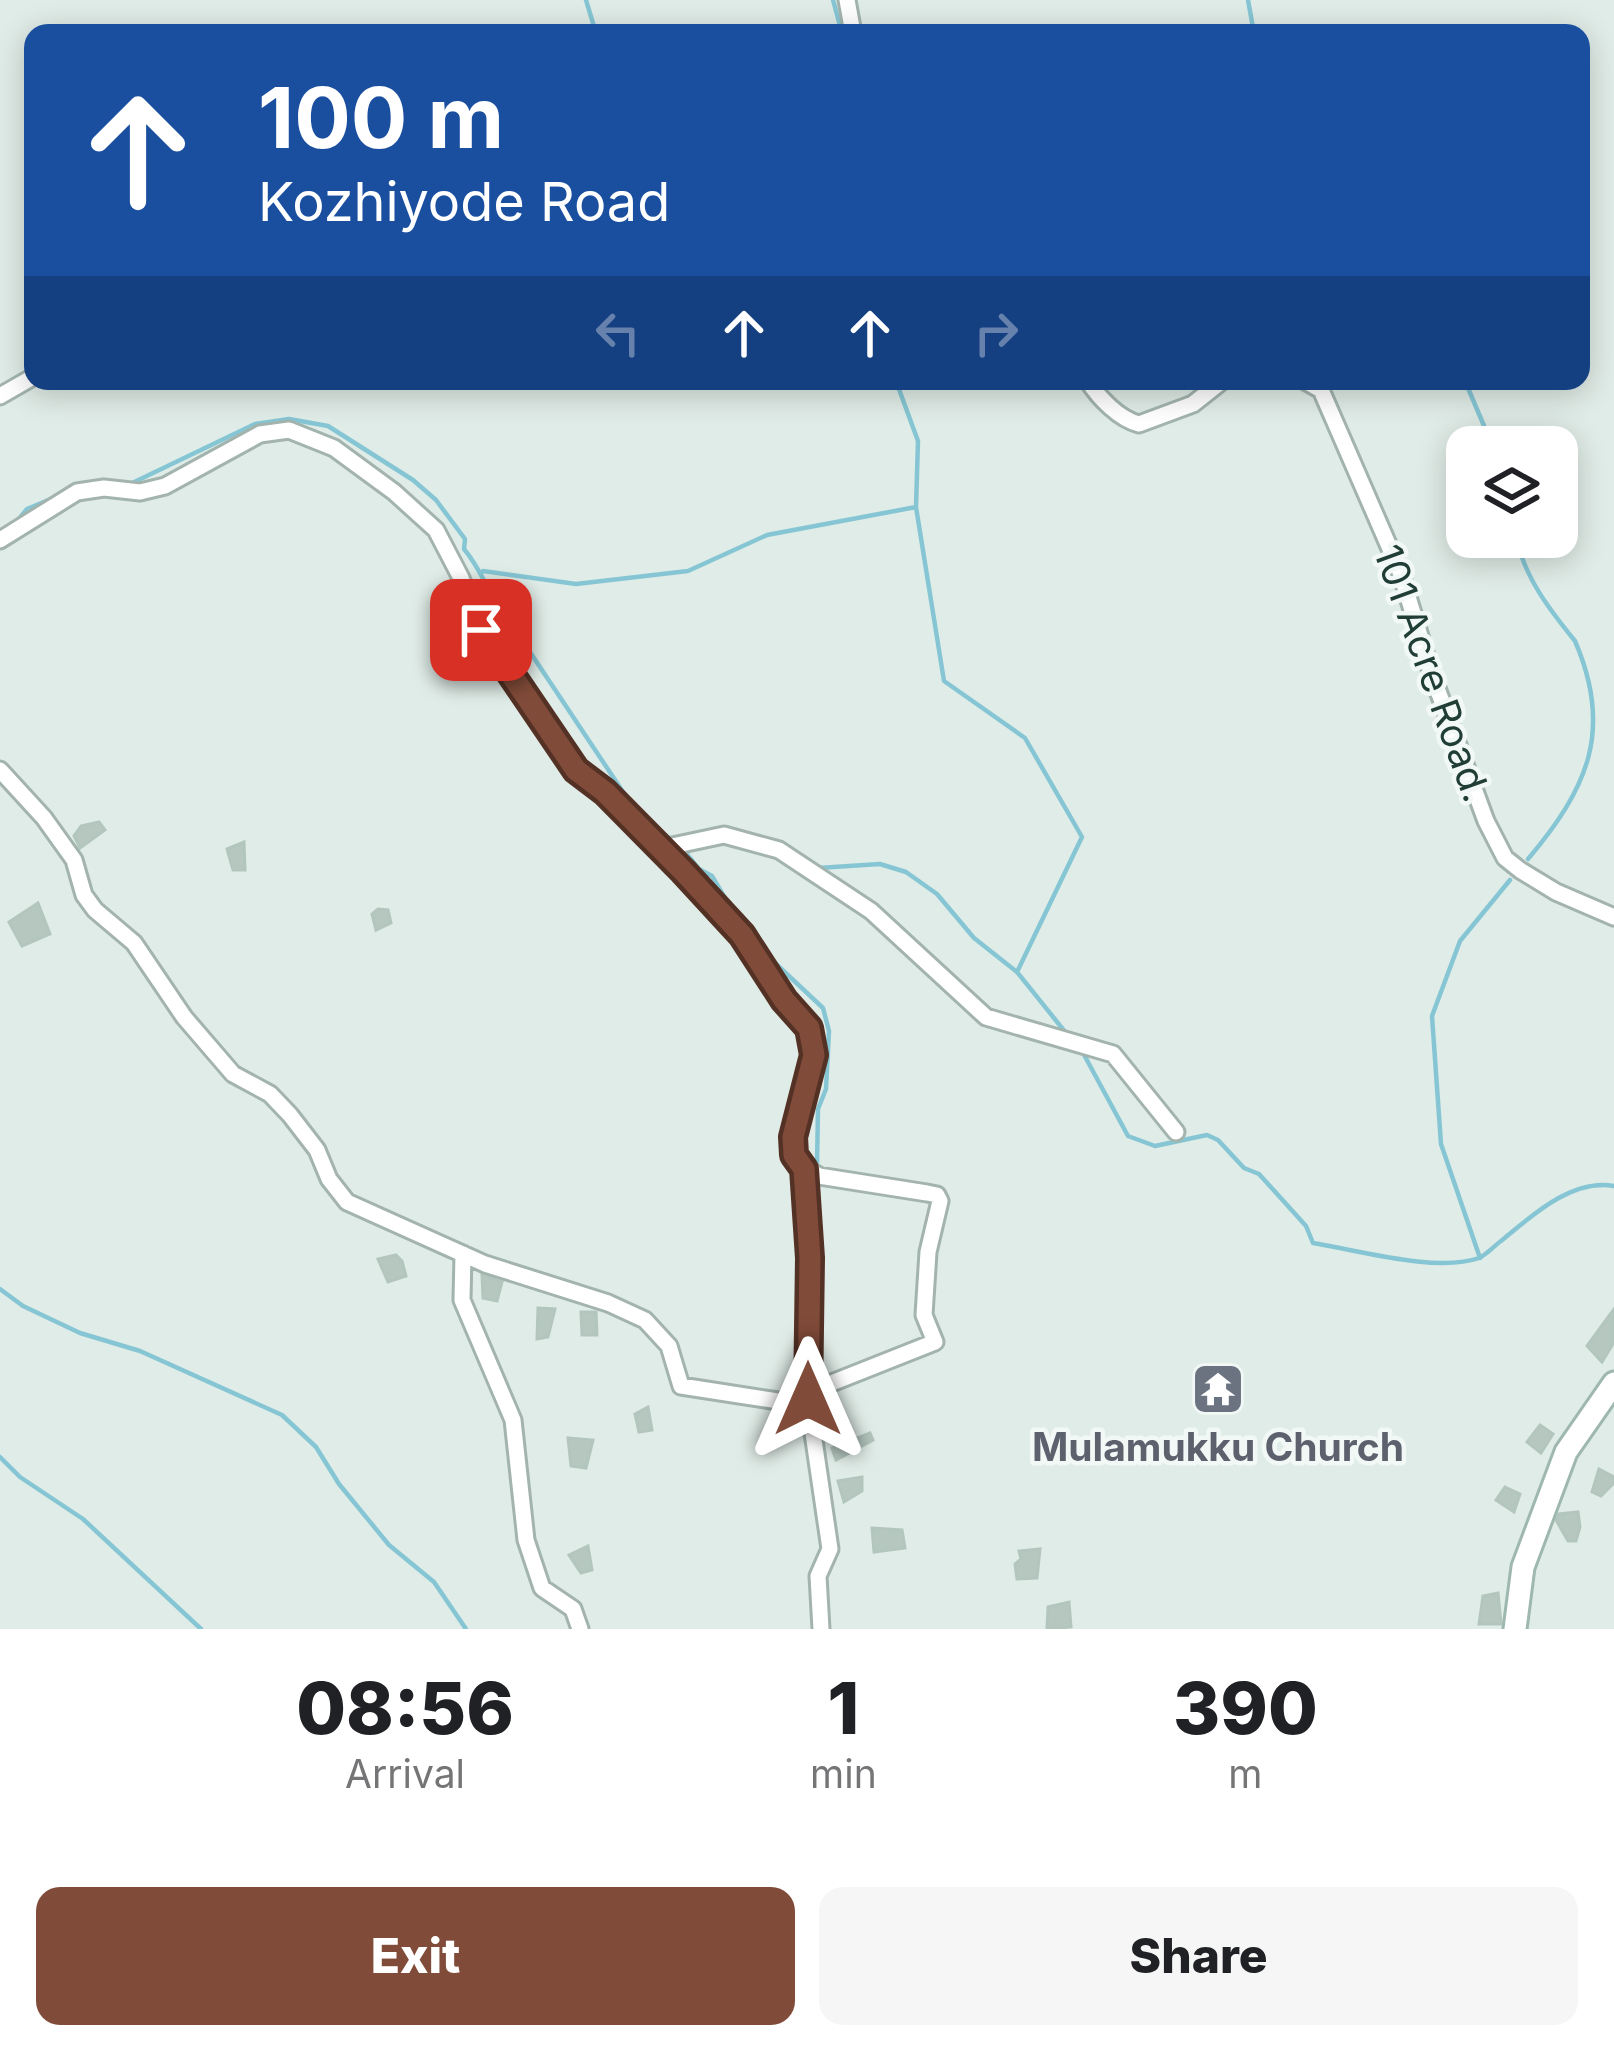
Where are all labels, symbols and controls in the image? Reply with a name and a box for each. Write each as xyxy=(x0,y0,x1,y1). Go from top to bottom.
text: 100 m xyxy=(258,67,504,168)
icon: ahead xyxy=(60,72,216,228)
text: Kozhiyode Road xyxy=(258,169,670,234)
icon: left xyxy=(585,300,651,366)
icon: ahead xyxy=(711,300,777,366)
icon: ahead xyxy=(837,300,903,366)
icon: right xyxy=(963,300,1029,366)
map controls xyxy=(1446,426,1578,558)
button: layers xyxy=(1446,426,1578,558)
street label: 101 Acre Road. xyxy=(1365,538,1501,808)
pin xyxy=(430,579,532,681)
icon: arrive xyxy=(448,597,514,663)
position arrow xyxy=(745,1336,871,1462)
temple icon: Mulamukku Church xyxy=(1190,1361,1246,1417)
place label: Mulamukku Church xyxy=(1032,1423,1404,1470)
text: 08:56 xyxy=(296,1664,514,1751)
text: 1 xyxy=(828,1664,859,1751)
text: 390 xyxy=(1173,1664,1318,1751)
text: Arrival xyxy=(345,1750,465,1797)
text: min xyxy=(810,1750,877,1797)
text: m xyxy=(1228,1750,1262,1797)
button: Exit xyxy=(36,1887,795,2025)
button: Share xyxy=(819,1887,1578,2025)

